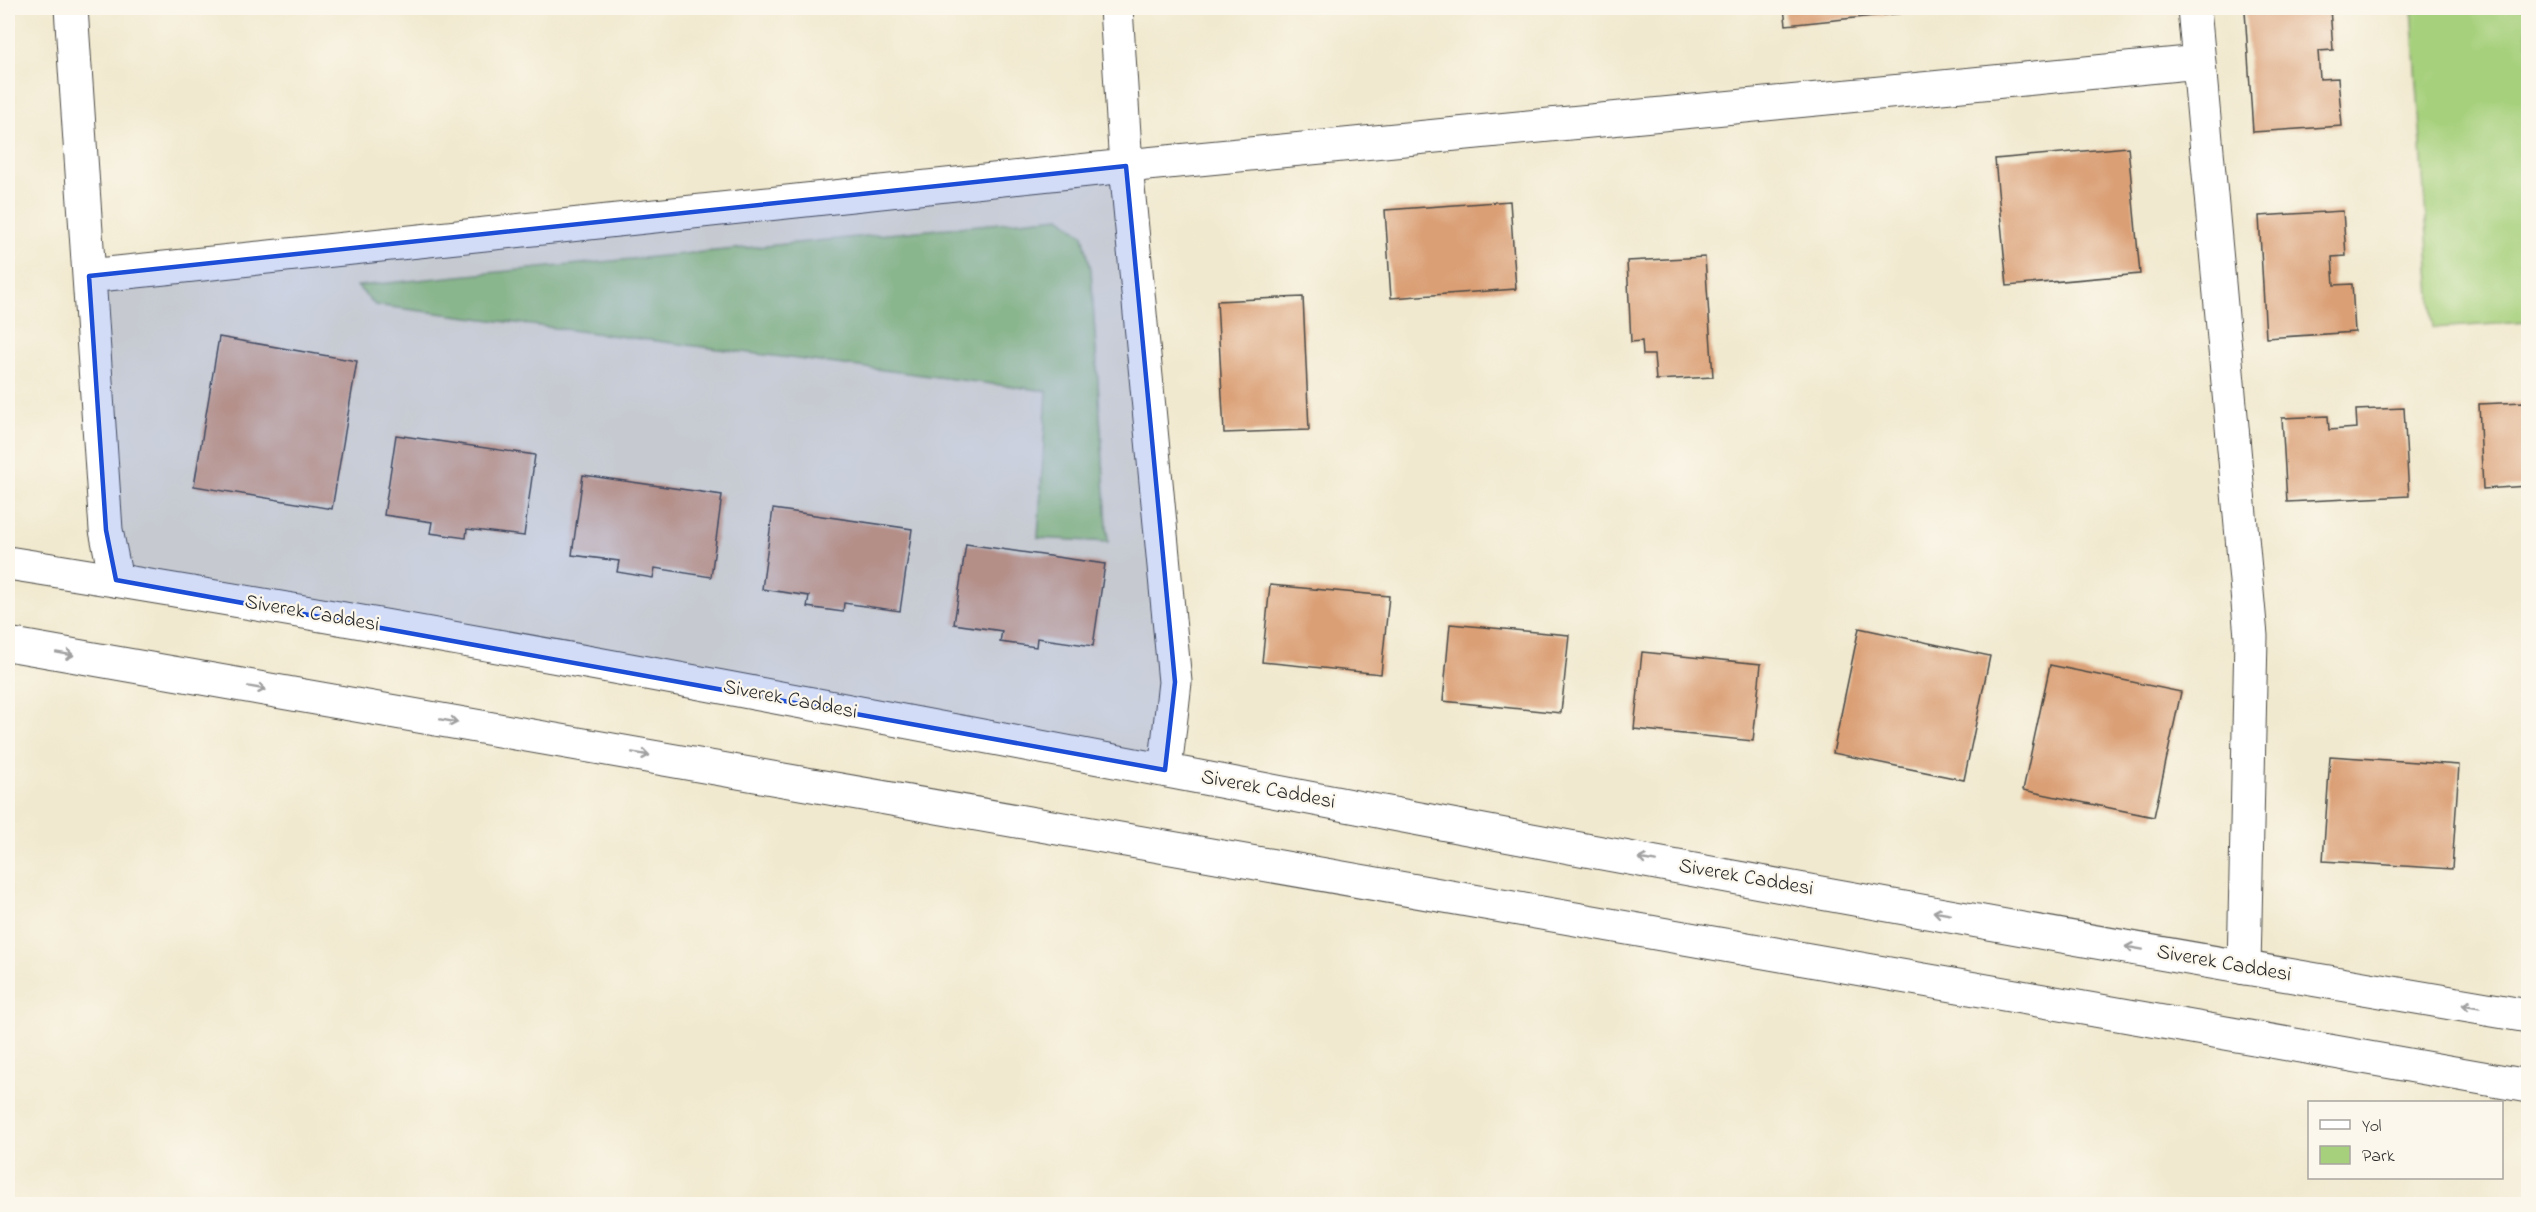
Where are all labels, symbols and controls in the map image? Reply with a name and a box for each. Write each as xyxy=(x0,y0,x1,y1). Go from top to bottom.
street label: Siverek Caddesi xyxy=(242,587,382,641)
one-way arrow xyxy=(55,649,74,660)
street label: Siverek Caddesi xyxy=(720,672,860,728)
one-way arrow xyxy=(247,682,267,693)
one-way arrow xyxy=(439,716,459,727)
one-way arrow xyxy=(631,749,651,760)
street label: Siverek Caddesi xyxy=(1198,762,1338,818)
street label: Siverek Caddesi xyxy=(1676,851,1816,905)
one-way arrow xyxy=(1637,854,1657,865)
one-way arrow xyxy=(1933,908,1952,919)
street label: Siverek Caddesi xyxy=(2154,937,2294,991)
one-way arrow xyxy=(2124,942,2144,953)
one-way arrow xyxy=(2461,1001,2481,1012)
legend xyxy=(2308,1101,2503,1179)
text: Yol xyxy=(2362,1114,2382,1140)
text: Park xyxy=(2362,1144,2395,1170)

